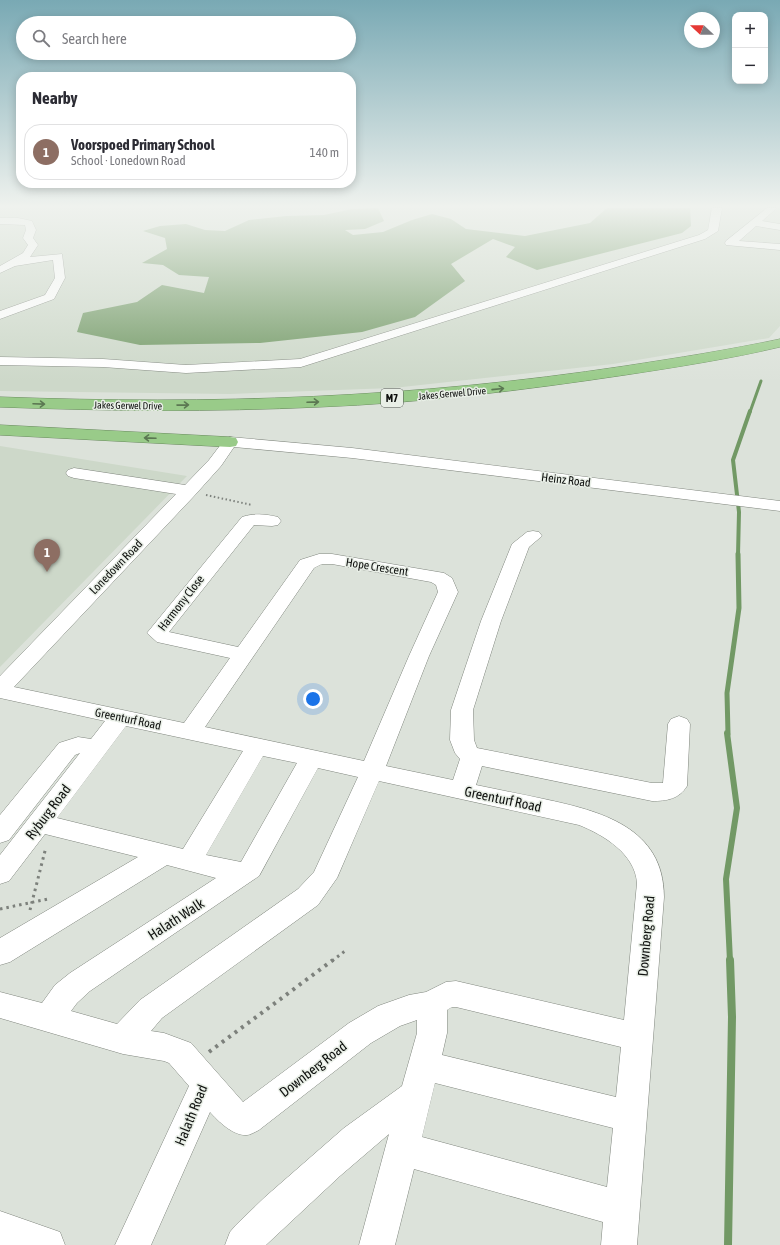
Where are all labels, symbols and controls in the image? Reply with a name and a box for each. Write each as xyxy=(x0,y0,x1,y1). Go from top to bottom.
north arrow xyxy=(684,12,720,48)
map controls xyxy=(732,12,768,84)
button: + xyxy=(732,12,768,48)
search box xyxy=(16,16,356,60)
icon: search xyxy=(30,27,52,49)
text: Search here xyxy=(62,30,127,47)
button: − xyxy=(732,48,768,84)
text: Nearby xyxy=(32,88,78,108)
text: Voorspoed Primary School xyxy=(71,136,215,153)
text: 1 xyxy=(43,145,49,160)
text: 140 m xyxy=(310,145,339,160)
text: School · Lonedown Road xyxy=(71,153,186,168)
street label: Jakes Gerwel Drive xyxy=(418,385,487,402)
one-way arrow xyxy=(491,385,504,392)
road number: M7 xyxy=(381,389,403,407)
one-way arrow xyxy=(306,398,319,406)
street label: Jakes Gerwel Drive xyxy=(94,399,163,412)
one-way arrow xyxy=(32,400,45,407)
one-way arrow xyxy=(176,402,189,409)
one-way arrow xyxy=(144,434,157,442)
street label: Heinz Road xyxy=(540,470,592,490)
street label: Lonedown Road xyxy=(87,537,145,597)
pin: 1 xyxy=(34,539,60,572)
street label: Hope Crescent xyxy=(345,555,410,579)
street label: Harmony Close xyxy=(155,572,207,634)
your location xyxy=(303,689,323,709)
street label: Greenturf Road xyxy=(94,705,162,733)
street label: Ryburg Road xyxy=(22,781,74,843)
street label: Greenturf Road xyxy=(463,783,543,815)
street label: Halath Walk xyxy=(145,895,207,943)
street label: Downberg Road xyxy=(635,895,657,977)
street label: Downberg Road xyxy=(276,1038,350,1100)
street label: Halath Road xyxy=(172,1082,210,1148)

